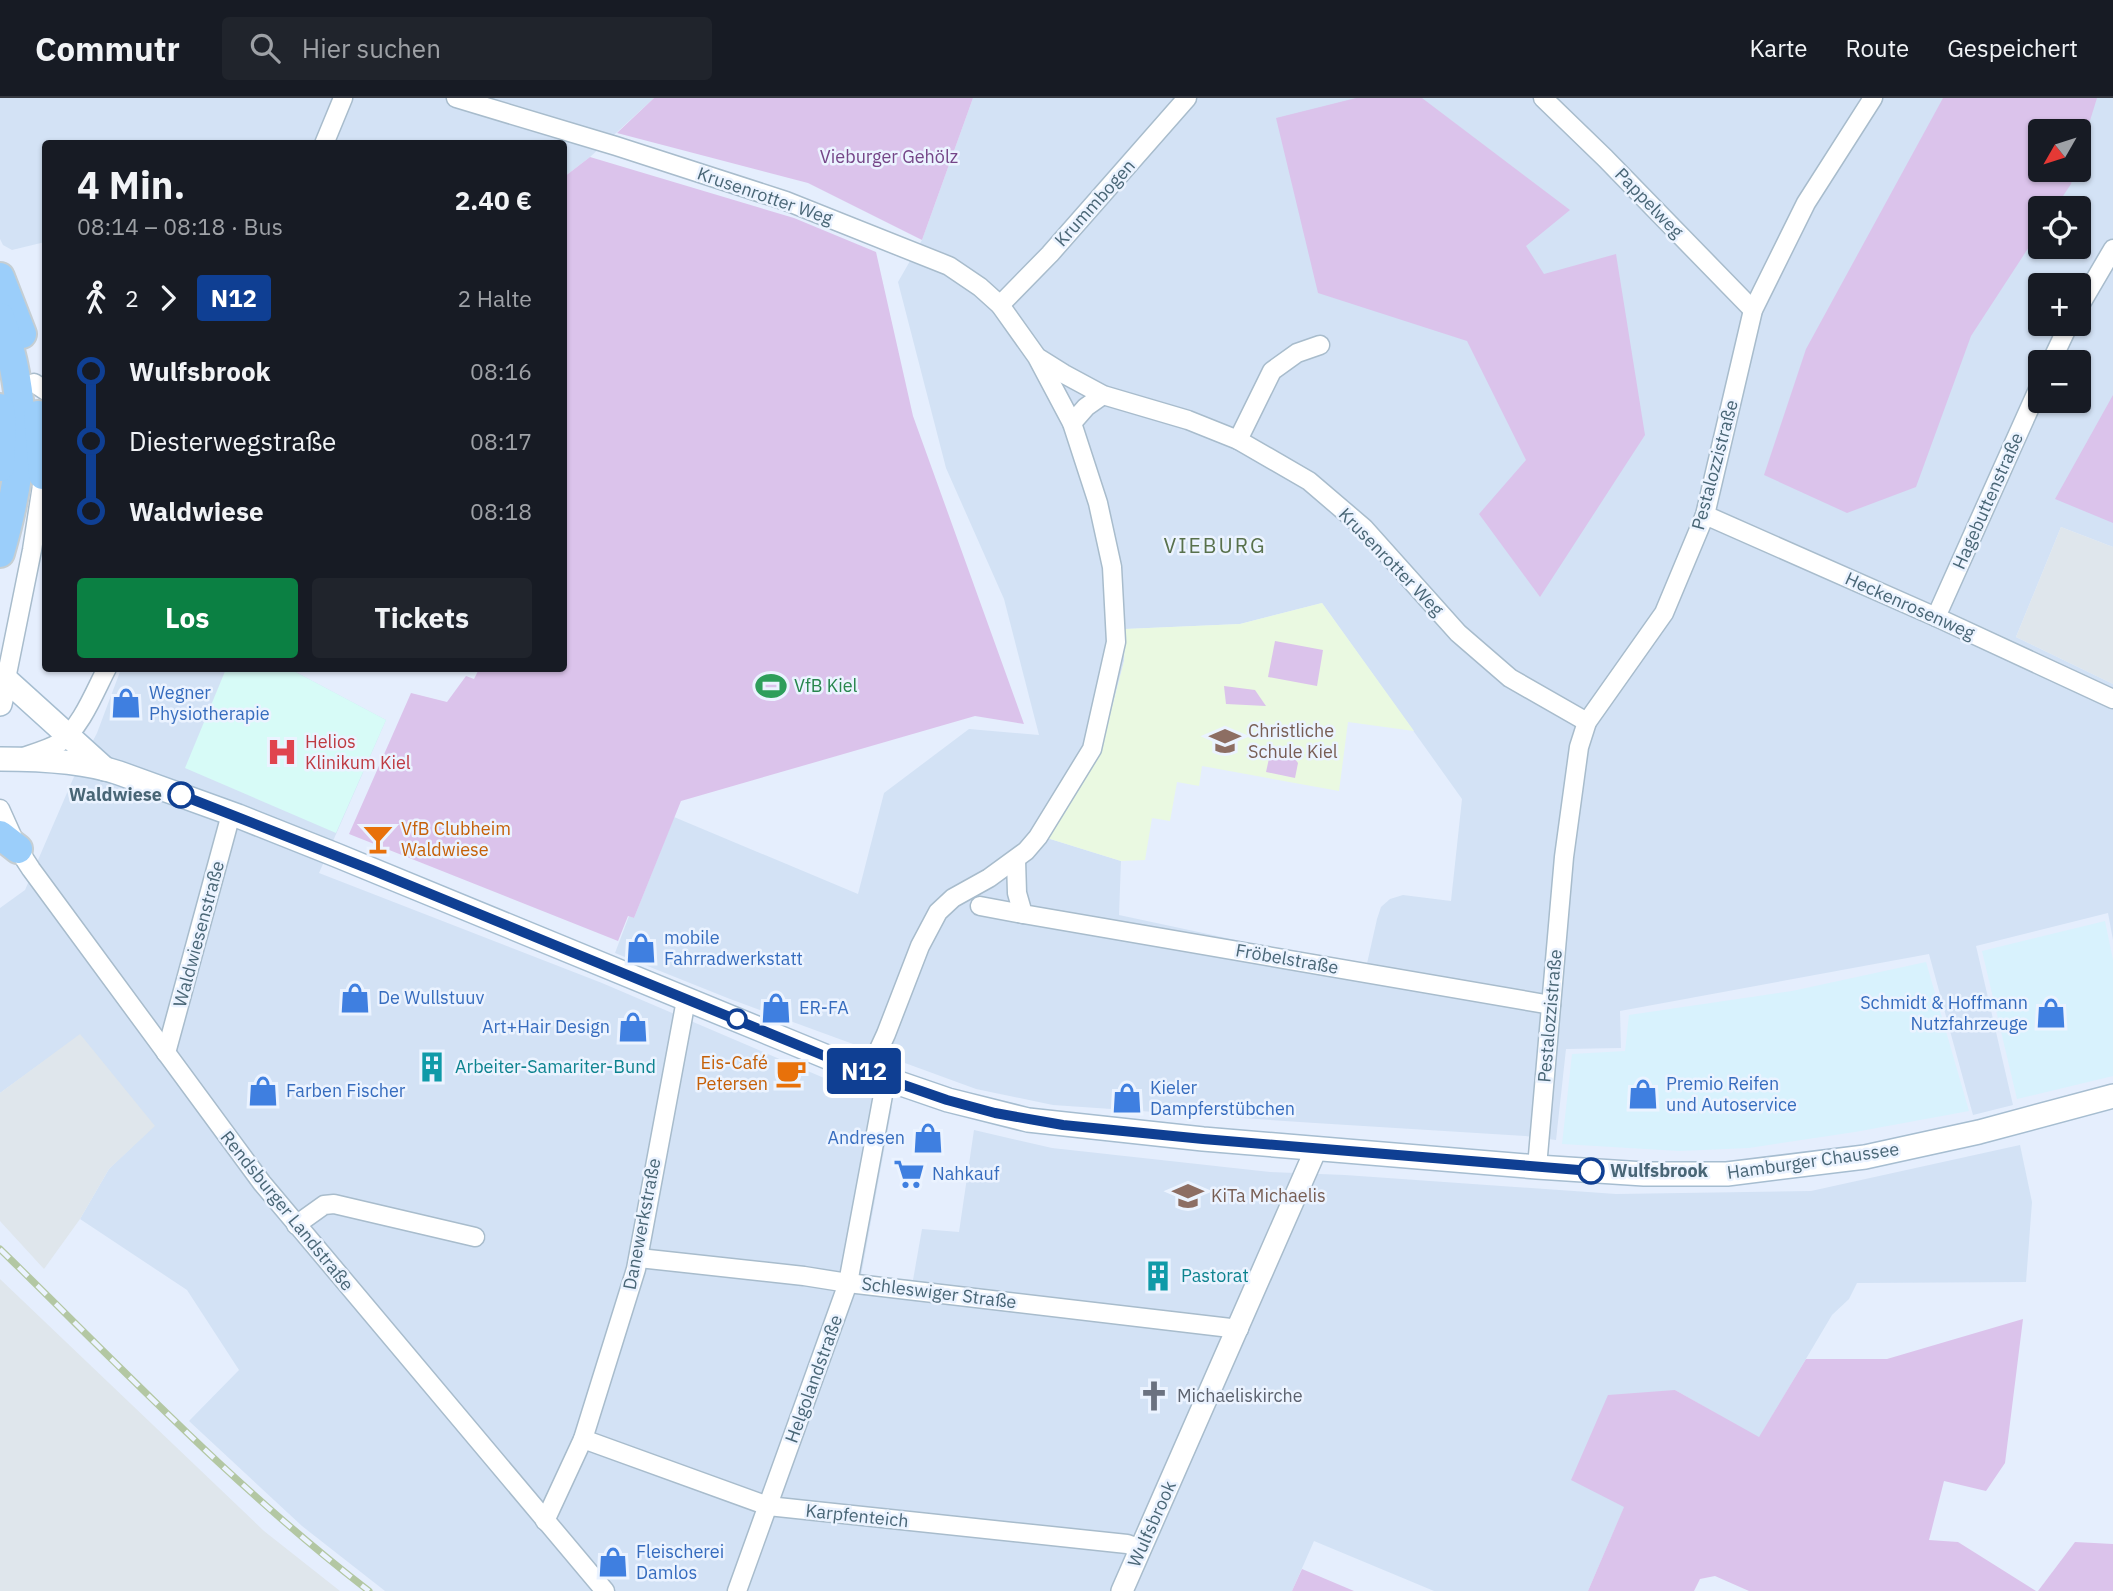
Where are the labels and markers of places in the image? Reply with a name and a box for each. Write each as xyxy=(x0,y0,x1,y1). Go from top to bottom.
sports icon: VfB Kiel xyxy=(754,669,788,703)
place label: VfB Kiel xyxy=(794,674,858,697)
place label: Wegner Physiotherapie xyxy=(149,681,270,725)
shop icon: Wegner Physiotherapie xyxy=(109,686,143,720)
place label: Christliche Schule Kiel xyxy=(1248,719,1338,763)
school or university icon: Christliche Schule Kiel xyxy=(1208,724,1242,758)
place label: Helios Klinikum Kiel xyxy=(305,730,411,774)
hospital icon: Helios Klinikum Kiel xyxy=(265,735,299,769)
marker: Waldwiese xyxy=(168,782,194,808)
place label: Waldwiese xyxy=(69,783,162,806)
place label: VfB Clubheim Waldwiese xyxy=(401,817,511,861)
bar icon: VfB Clubheim Waldwiese xyxy=(361,822,395,856)
place label: mobile Fahrradwerkstatt xyxy=(664,926,803,970)
shop icon: mobile Fahrradwerkstatt xyxy=(624,931,658,965)
shop icon: De Wullstuuv xyxy=(338,981,372,1015)
place label: De Wullstuuv xyxy=(378,986,484,1009)
shop icon: ER-FA xyxy=(759,991,793,1025)
place label: Schmidt & Hoffmann Nutzfahrzeuge xyxy=(1860,991,2028,1035)
place label: ER-FA xyxy=(799,996,849,1019)
shop icon: Schmidt & Hoffmann Nutzfahrzeuge xyxy=(2034,996,2068,1030)
unlabelled marker xyxy=(727,1009,747,1029)
shop icon: Art+Hair Design xyxy=(616,1010,650,1044)
place label: Art+Hair Design xyxy=(482,1015,610,1038)
building icon: Arbeiter-Samariter-Bund xyxy=(415,1050,449,1084)
place label: Eis-Café Petersen xyxy=(696,1051,768,1095)
place label: Arbeiter-Samariter-Bund xyxy=(455,1055,656,1078)
cafe icon: Eis-Café Petersen xyxy=(774,1056,808,1090)
place label: Premio Reifen und Autoservice xyxy=(1666,1072,1797,1116)
shop icon: Farben Fischer xyxy=(246,1074,280,1108)
place label: Kieler Dampferstübchen xyxy=(1150,1076,1295,1120)
shop icon: Premio Reifen und Autoservice xyxy=(1626,1077,1660,1111)
place label: Farben Fischer xyxy=(286,1079,406,1102)
shop icon: Kieler Dampferstübchen xyxy=(1110,1081,1144,1115)
shop icon: Andresen xyxy=(911,1121,945,1155)
place label: Andresen xyxy=(828,1126,905,1149)
supermarket icon: Nahkauf xyxy=(892,1157,926,1191)
marker: Wulfsbrook xyxy=(1578,1158,1604,1184)
place label: Wulfsbrook xyxy=(1610,1159,1709,1182)
place label: Nahkauf xyxy=(932,1162,1000,1185)
school or university icon: KiTa Michaelis xyxy=(1171,1179,1205,1213)
place label: KiTa Michaelis xyxy=(1211,1184,1326,1207)
building icon: Pastorat xyxy=(1141,1259,1175,1293)
place label: Pastorat xyxy=(1181,1264,1249,1287)
church icon: Michaeliskirche xyxy=(1137,1379,1171,1413)
place label: Michaeliskirche xyxy=(1177,1384,1303,1407)
place label: Fleischerei Damlos xyxy=(636,1540,724,1584)
shop icon: Fleischerei Damlos xyxy=(596,1545,630,1579)

